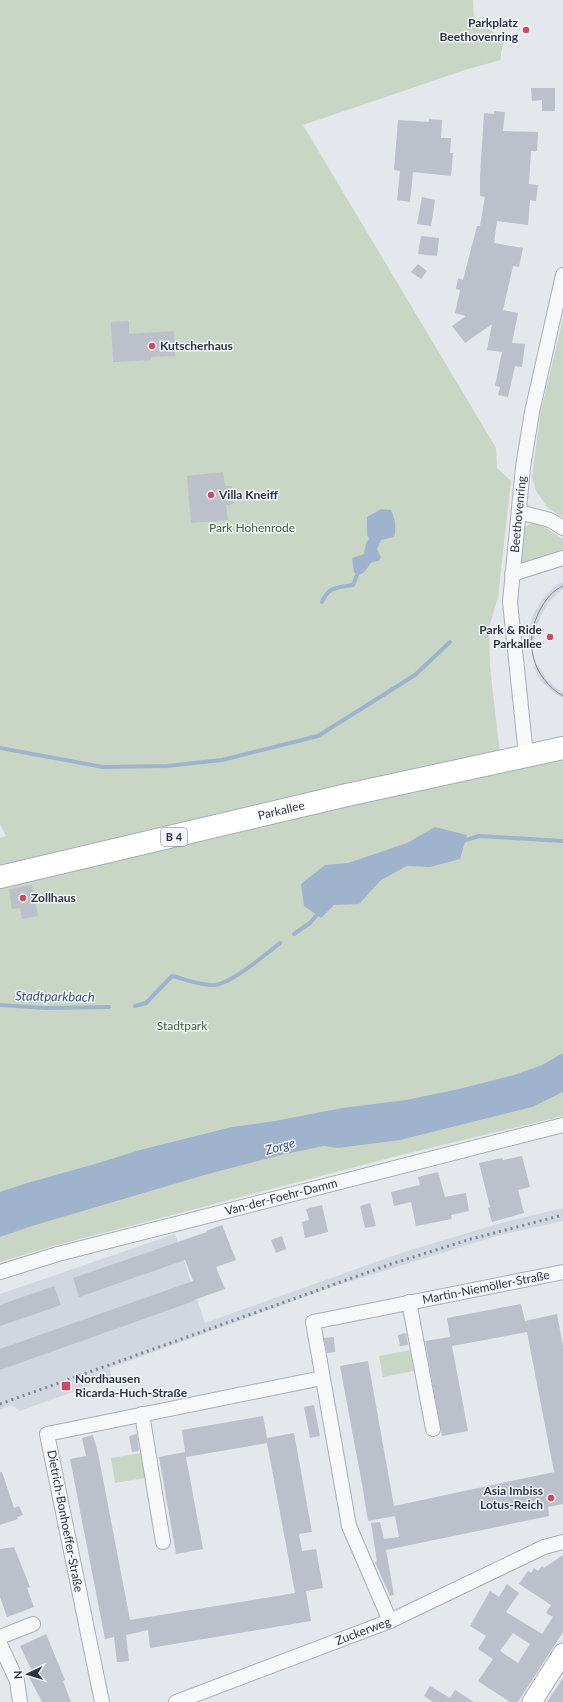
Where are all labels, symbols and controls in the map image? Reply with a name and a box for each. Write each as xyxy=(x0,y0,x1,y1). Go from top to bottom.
place label: Parkplatz Beethovenring xyxy=(440,15,519,44)
marker: Parkplatz Beethovenring xyxy=(521,25,531,35)
place label: Kutscherhaus xyxy=(160,338,233,353)
marker: Kutscherhaus xyxy=(147,341,157,351)
street label: Beethovenring xyxy=(507,475,529,553)
place label: Villa Kneiff xyxy=(218,487,279,502)
marker: Villa Kneiff xyxy=(206,490,216,500)
park label: Park Hohenrode xyxy=(209,520,295,535)
place label: Park & Ride Parkallee xyxy=(479,622,543,651)
marker: Park & Ride Parkallee xyxy=(545,632,555,642)
street label: Parkallee xyxy=(256,797,306,823)
road number: B 4 xyxy=(161,828,187,846)
place label: Zollhaus xyxy=(31,890,76,905)
marker: Zollhaus xyxy=(18,893,28,903)
water label: Stadtparkbach xyxy=(15,987,95,1005)
park label: Stadtpark xyxy=(157,1018,208,1033)
water label: Zorge xyxy=(262,1134,297,1158)
street label: Van-der-Foehr-Damm xyxy=(223,1175,339,1218)
street label: Martin-Niemöller-Straße xyxy=(421,1267,551,1307)
place label: Nordhausen Ricarda-Huch-Straße xyxy=(75,1371,188,1400)
marker: Nordhausen Ricarda-Huch-Straße xyxy=(60,1380,72,1392)
street label: Dietrich-Bonhoeffer-Straße xyxy=(44,1449,87,1593)
place label: Asia Imbiss Lotus-Reich xyxy=(480,1483,543,1512)
marker: Asia Imbiss Lotus-Reich xyxy=(546,1493,556,1503)
street label: Zuckerweg xyxy=(333,1613,393,1648)
north arrow xyxy=(8,1654,48,1694)
text: N xyxy=(11,1670,24,1679)

